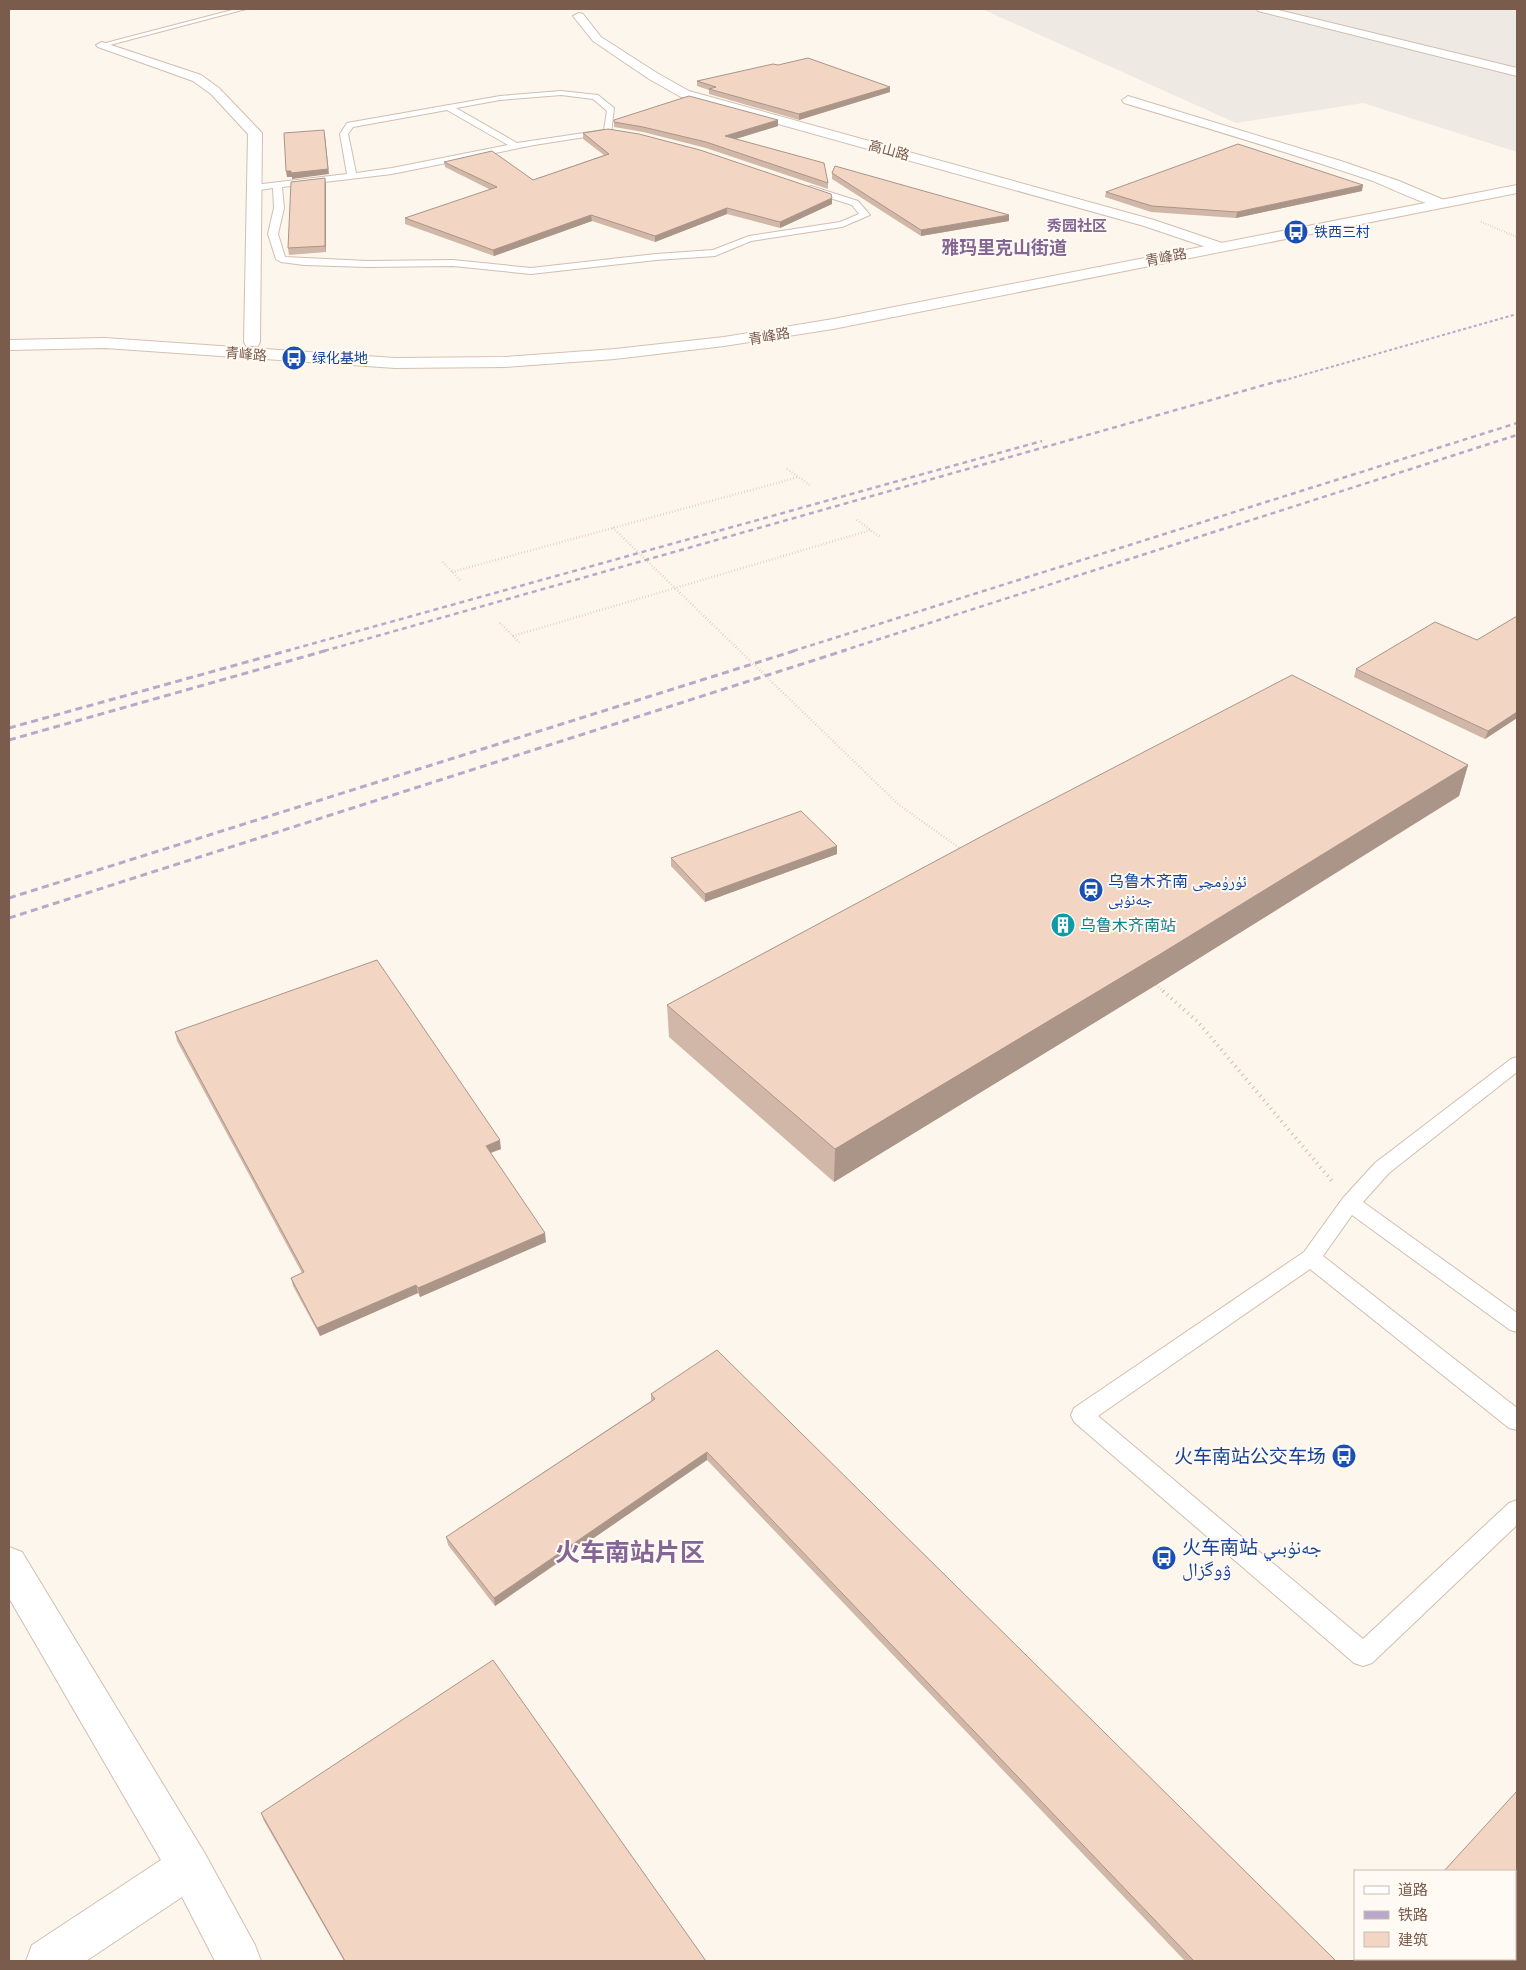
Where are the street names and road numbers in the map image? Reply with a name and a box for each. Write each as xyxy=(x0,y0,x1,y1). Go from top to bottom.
street label: 高山路 xyxy=(866,136,912,164)
street label: 青峰路 xyxy=(1144,244,1188,270)
street label: 青峰路 xyxy=(747,323,791,349)
street label: 青峰路 xyxy=(224,343,268,365)

